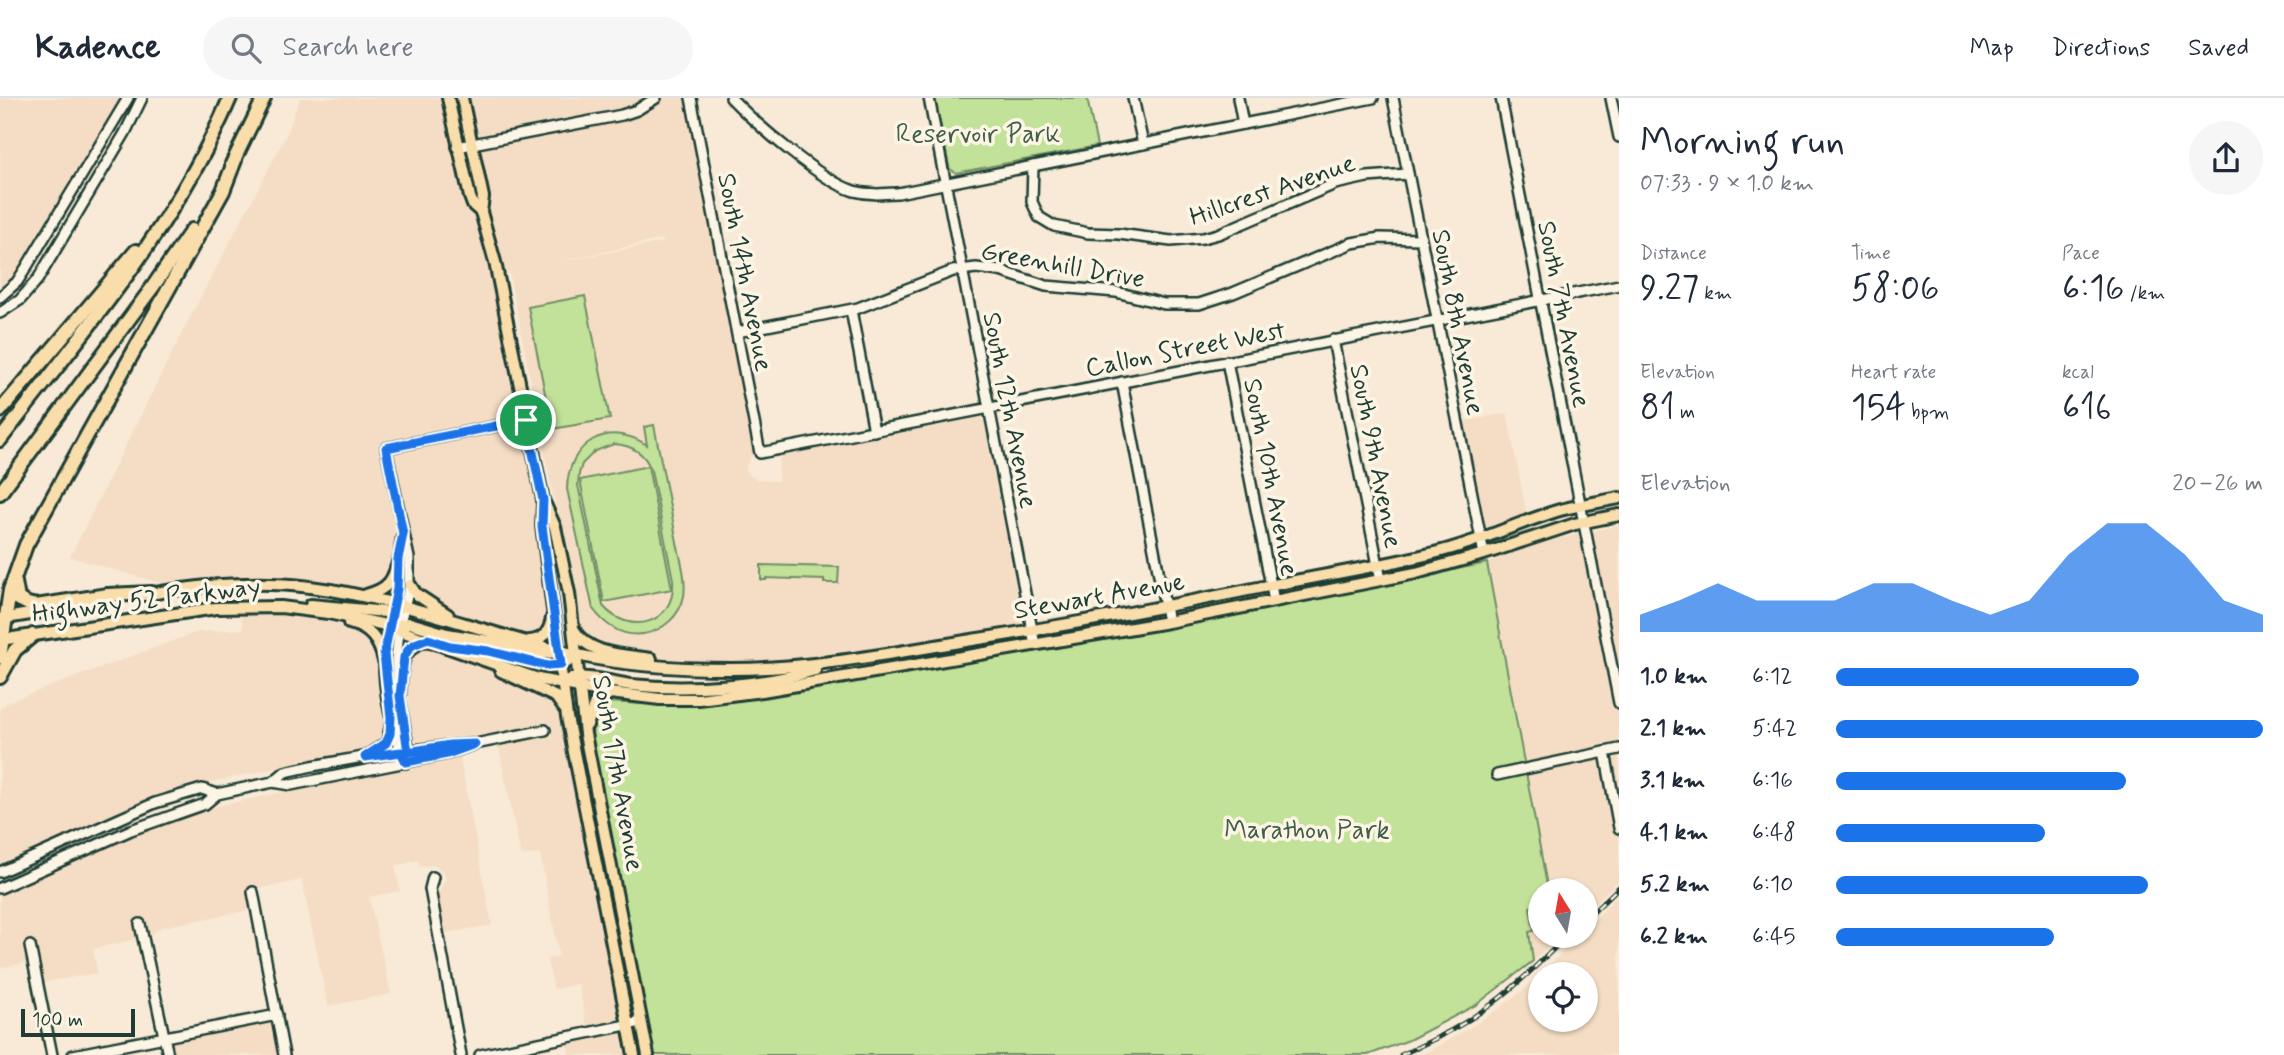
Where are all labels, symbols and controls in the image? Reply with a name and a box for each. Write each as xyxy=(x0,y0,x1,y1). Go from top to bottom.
search box xyxy=(203,17,693,80)
text: Kadence xyxy=(35,26,161,70)
icon: search xyxy=(227,29,265,67)
text: Search here xyxy=(283,31,413,65)
text: Map xyxy=(1970,33,2014,64)
text: Directions xyxy=(2052,33,2150,64)
text: Saved xyxy=(2188,33,2249,64)
park label: Reservoir Park xyxy=(896,118,1061,152)
text: Morning run xyxy=(1640,118,1845,167)
button: share xyxy=(2189,121,2263,195)
street label: Hillcrest Avenue xyxy=(1185,147,1360,235)
text: 07:33 · 9 × 1.0 km xyxy=(1640,169,1814,199)
street label: South 14th Avenue xyxy=(708,170,780,375)
street label: South 7th Avenue xyxy=(1528,218,1598,411)
street label: South 8th Avenue xyxy=(1422,227,1492,418)
street label: Greenhill Drive xyxy=(978,235,1147,297)
text: Distance xyxy=(1640,241,1707,266)
text: Time xyxy=(1851,241,1891,266)
text: Pace xyxy=(2062,241,2100,266)
text: 9.27 xyxy=(1640,266,1699,312)
text: 58:06 xyxy=(1851,266,1939,312)
text: 6:16 xyxy=(2062,266,2124,312)
text: km xyxy=(1699,281,1732,306)
text: /km xyxy=(2124,281,2165,306)
street label: South 12th Avenue xyxy=(973,309,1045,512)
street label: Callon Street West xyxy=(1083,314,1288,386)
text: Elevation xyxy=(1640,360,1715,385)
text: Heart rate xyxy=(1851,360,1936,385)
text: kcal xyxy=(2062,360,2094,385)
street label: South 9th Avenue xyxy=(1341,362,1410,551)
street label: South 10th Avenue xyxy=(1234,376,1306,579)
text: 81 xyxy=(1640,385,1675,431)
text: 154 xyxy=(1851,385,1906,431)
text: 616 xyxy=(2062,385,2111,431)
pin xyxy=(496,390,556,450)
text: m xyxy=(1675,400,1695,425)
text: bpm xyxy=(1906,400,1949,425)
icon: arrive xyxy=(507,401,545,439)
text: Elevation xyxy=(1640,469,1731,499)
text: 20–26 m xyxy=(2172,469,2263,499)
street label: Stewart Avenue xyxy=(1011,565,1187,629)
street label: Highway 52 Parkway xyxy=(30,570,263,635)
text: 1.0 km xyxy=(1640,662,1708,692)
text: 6:12 xyxy=(1752,662,1792,692)
street label: South 17th Avenue xyxy=(583,673,651,874)
text: 2.1 km xyxy=(1640,714,1706,744)
text: 5:42 xyxy=(1752,714,1797,744)
text: 3.1 km xyxy=(1640,766,1705,796)
text: 6:16 xyxy=(1752,766,1793,796)
park label: Marathon Park xyxy=(1224,814,1390,848)
text: 4.1 km xyxy=(1640,818,1708,848)
text: 6:48 xyxy=(1752,818,1796,848)
text: 5.2 km xyxy=(1640,870,1710,900)
text: 6:10 xyxy=(1752,870,1793,900)
north arrow xyxy=(1528,878,1598,948)
map controls xyxy=(1528,878,1598,1032)
text: 6.2 km xyxy=(1640,922,1708,952)
text: 6:45 xyxy=(1752,922,1796,952)
button: locate xyxy=(1528,962,1598,1032)
scale bar xyxy=(21,1006,135,1038)
text: 100 m xyxy=(32,1008,83,1033)

